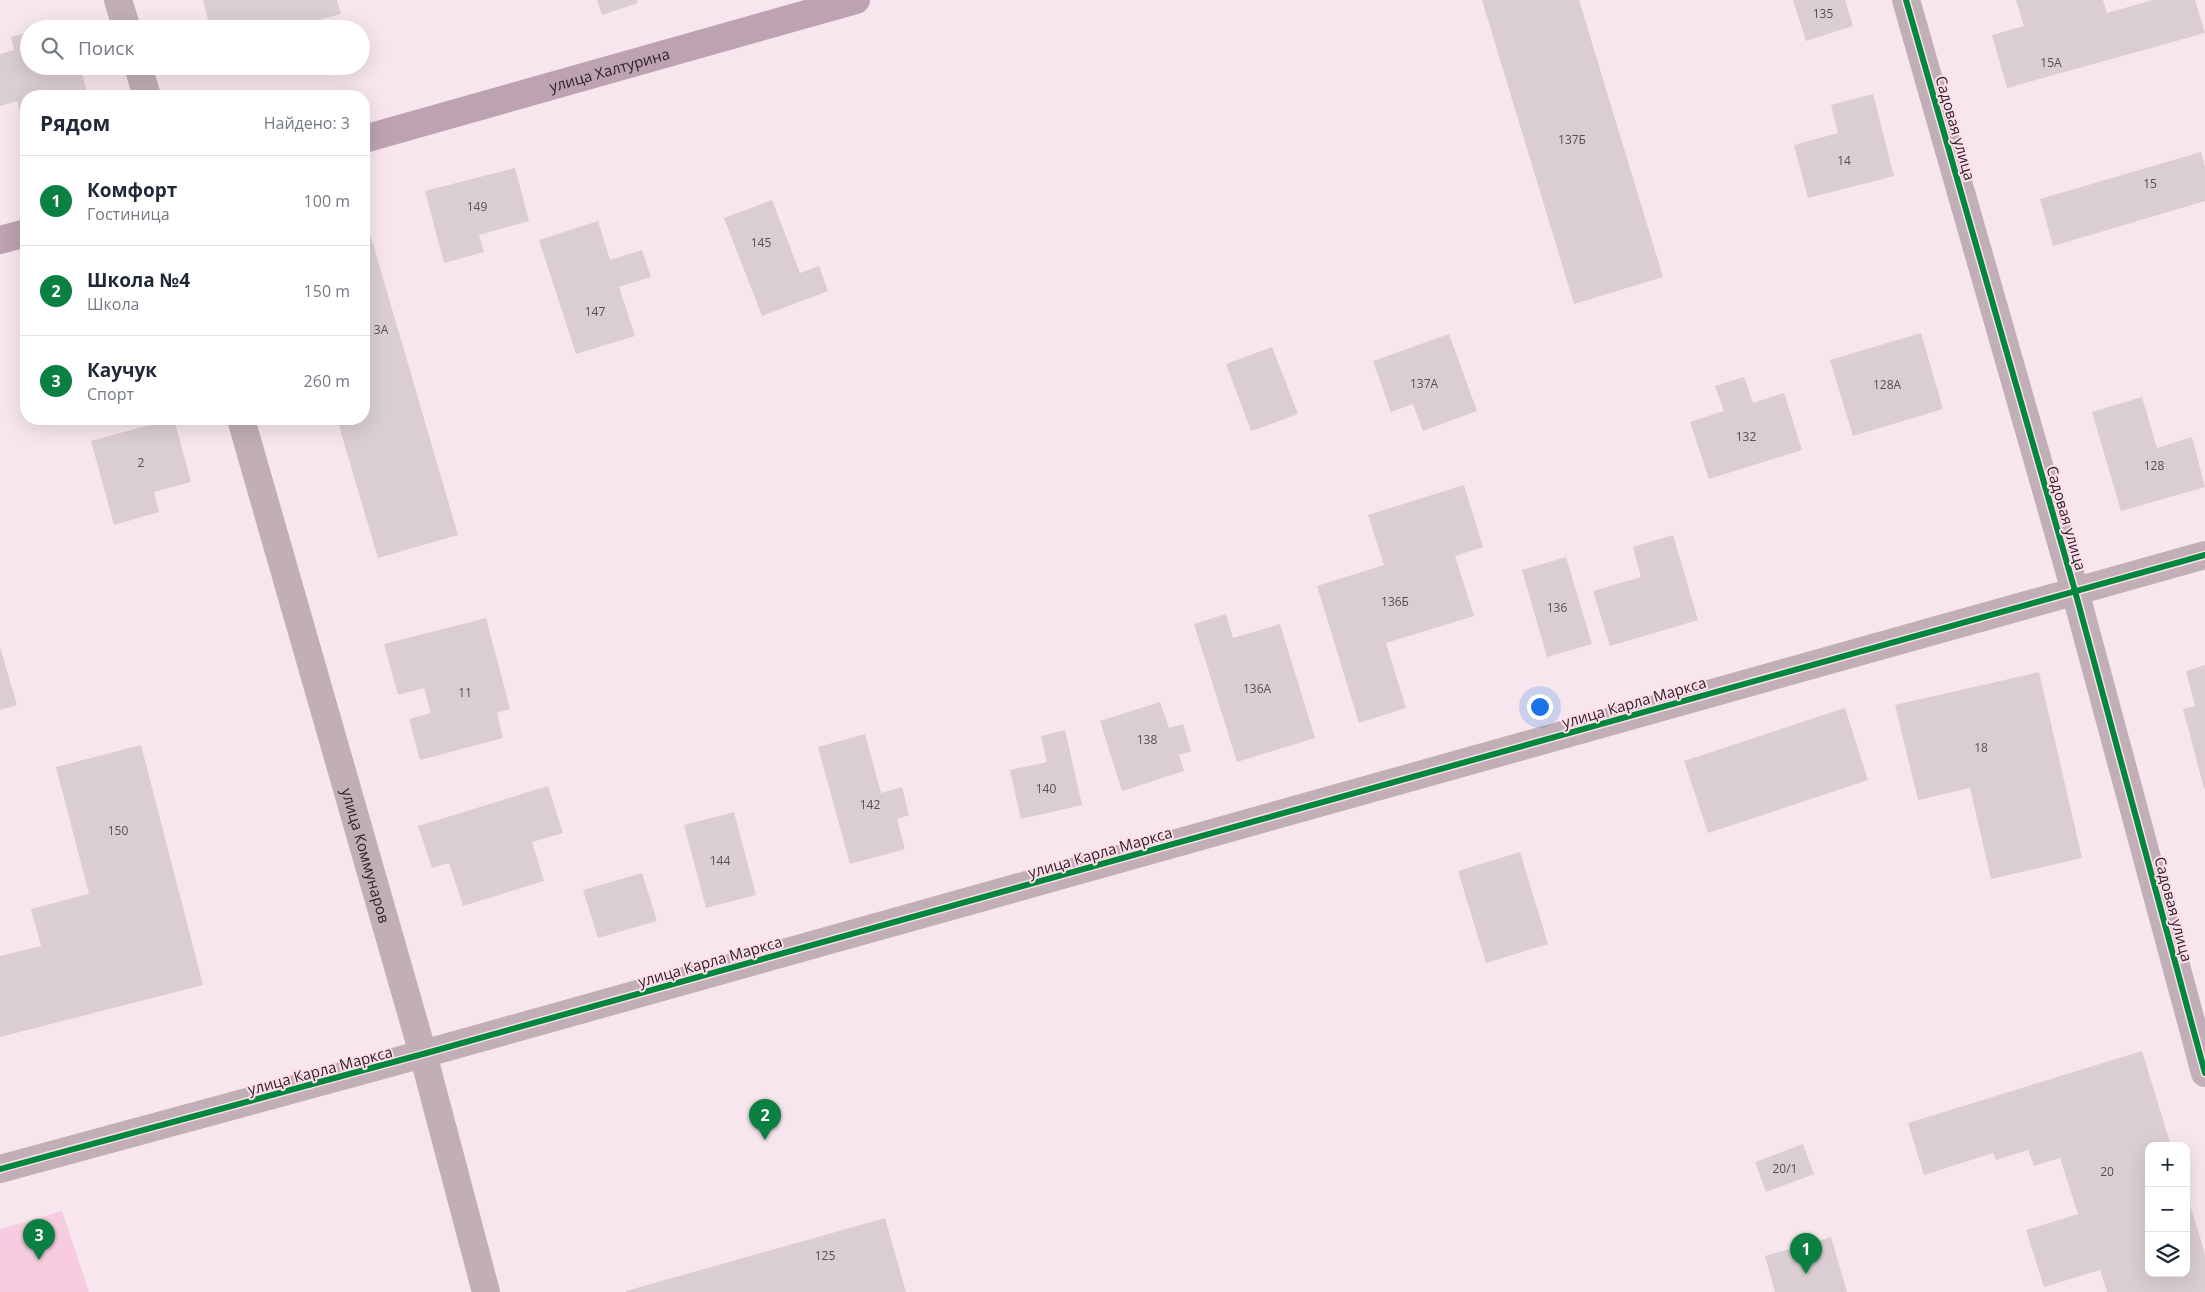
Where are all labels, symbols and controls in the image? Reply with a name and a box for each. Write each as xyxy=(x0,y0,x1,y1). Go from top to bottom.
house number: 135 xyxy=(1813,5,1833,22)
search box xyxy=(20,20,370,75)
icon: search xyxy=(38,34,66,62)
text: Поиск xyxy=(78,35,134,61)
street label: улица Халтурина xyxy=(547,43,672,96)
house number: 15А xyxy=(2040,54,2062,71)
street label: Садовая улица xyxy=(1932,73,1980,183)
text: Рядом xyxy=(40,109,110,137)
text: Найдено: 3 xyxy=(264,112,350,134)
house number: 137Б xyxy=(1558,131,1586,148)
house number: 14 xyxy=(1837,152,1851,169)
house number: 15 xyxy=(2143,175,2157,192)
text: Комфорт xyxy=(87,177,177,203)
text: 1 xyxy=(51,190,61,212)
text: 100 m xyxy=(304,190,350,212)
house number: 149 xyxy=(467,198,487,215)
text: Гостиница xyxy=(87,203,170,225)
house number: 145 xyxy=(751,234,771,251)
text: Школа №4 xyxy=(87,267,190,293)
text: 2 xyxy=(51,280,61,302)
text: 150 m xyxy=(304,280,350,302)
text: Школа xyxy=(87,293,139,315)
house number: 147 xyxy=(585,303,605,320)
house number: 3А xyxy=(374,321,389,338)
text: Каучук xyxy=(87,357,157,383)
text: 3 xyxy=(51,370,61,392)
text: 260 m xyxy=(304,370,350,392)
house number: 137А xyxy=(1410,375,1438,392)
house number: 128А xyxy=(1873,376,1901,393)
text: Спорт xyxy=(87,383,134,405)
house number: 132 xyxy=(1736,428,1756,445)
house number: 2 xyxy=(138,454,145,471)
house number: 128 xyxy=(2144,457,2164,474)
street label: Садовая улица xyxy=(2043,463,2091,573)
house number: 136Б xyxy=(1381,593,1409,610)
house number: 136 xyxy=(1547,599,1567,616)
street label: улица Карла Маркса xyxy=(1560,672,1708,732)
house number: 136А xyxy=(1243,680,1271,697)
house number: 11 xyxy=(458,684,472,701)
your location xyxy=(1527,694,1553,720)
house number: 138 xyxy=(1137,731,1157,748)
house number: 18 xyxy=(1974,739,1988,756)
house number: 140 xyxy=(1036,780,1056,797)
street label: улица Коммунаров xyxy=(337,786,395,925)
house number: 142 xyxy=(860,796,880,813)
house number: 150 xyxy=(108,822,128,839)
street label: улица Карла Маркса xyxy=(1026,822,1174,882)
house number: 144 xyxy=(710,852,730,869)
street label: Садовая улица xyxy=(2150,854,2198,964)
street label: улица Карла Маркса xyxy=(636,931,784,991)
street label: улица Карла Маркса xyxy=(245,1041,395,1099)
pin: 2 xyxy=(749,1099,781,1140)
map controls xyxy=(2145,1142,2190,1277)
button: + xyxy=(2145,1142,2190,1187)
house number: 20/1 xyxy=(1773,1160,1797,1177)
house number: 20 xyxy=(2100,1163,2114,1180)
button: − xyxy=(2145,1187,2190,1232)
pin: 3 xyxy=(23,1219,55,1260)
button: layers xyxy=(2145,1232,2190,1277)
pin: 1 xyxy=(1790,1233,1822,1274)
house number: 125 xyxy=(815,1247,835,1264)

